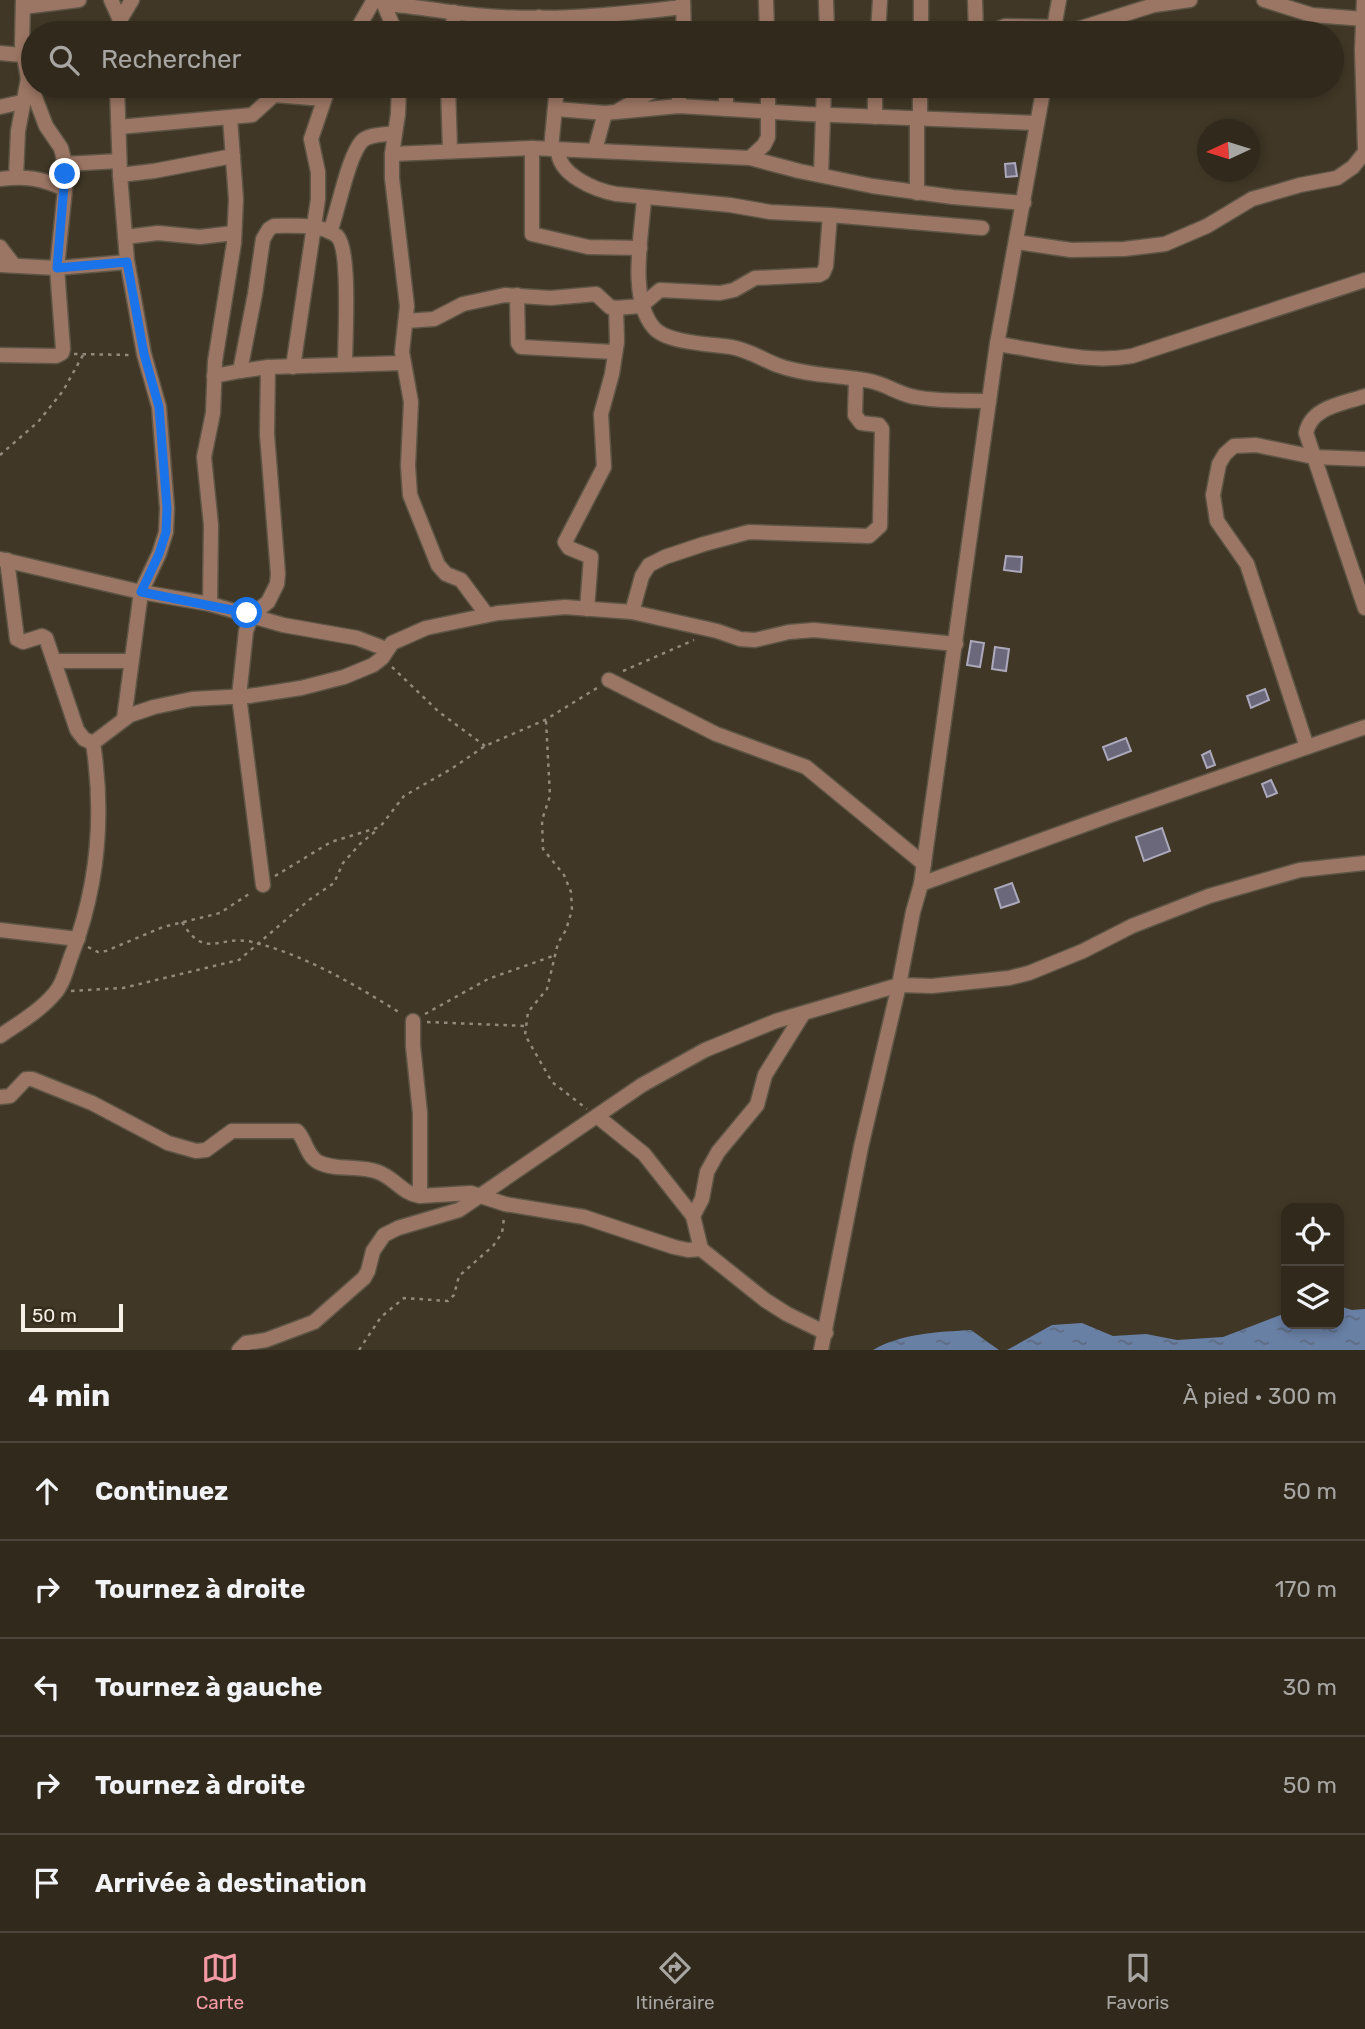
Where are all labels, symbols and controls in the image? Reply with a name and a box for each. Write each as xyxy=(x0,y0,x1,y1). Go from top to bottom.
search box xyxy=(21,21,1344,98)
icon: search xyxy=(45,41,83,79)
text: Rechercher xyxy=(101,44,241,75)
north arrow xyxy=(1197,119,1260,182)
route end xyxy=(49,158,80,189)
route start xyxy=(231,597,262,628)
map controls xyxy=(1281,1203,1344,1329)
button: locate xyxy=(1281,1203,1344,1266)
button: layers xyxy=(1281,1266,1344,1329)
scale bar xyxy=(21,1301,122,1333)
text: 50 m xyxy=(32,1304,77,1327)
text: 4 min xyxy=(28,1378,110,1414)
text: À pied · 300 m xyxy=(1183,1382,1337,1410)
icon: ahead xyxy=(28,1472,66,1510)
text: Continuez xyxy=(95,1476,228,1507)
text: 50 m xyxy=(1283,1477,1337,1505)
icon: right xyxy=(28,1570,66,1608)
text: Tournez à droite xyxy=(95,1574,305,1605)
text: 170 m xyxy=(1275,1575,1337,1603)
icon: left xyxy=(28,1668,66,1706)
text: Tournez à gauche xyxy=(95,1672,323,1703)
text: 30 m xyxy=(1282,1673,1337,1701)
icon: right xyxy=(28,1766,66,1804)
text: Tournez à droite xyxy=(95,1770,305,1801)
text: 50 m xyxy=(1283,1771,1337,1799)
icon: arrive xyxy=(28,1864,66,1902)
text: Arrivée à destination xyxy=(95,1868,367,1899)
tab: Carte xyxy=(196,1949,244,2014)
tab: Itinéraire xyxy=(635,1949,715,2014)
tab: Favoris xyxy=(1106,1949,1169,2014)

